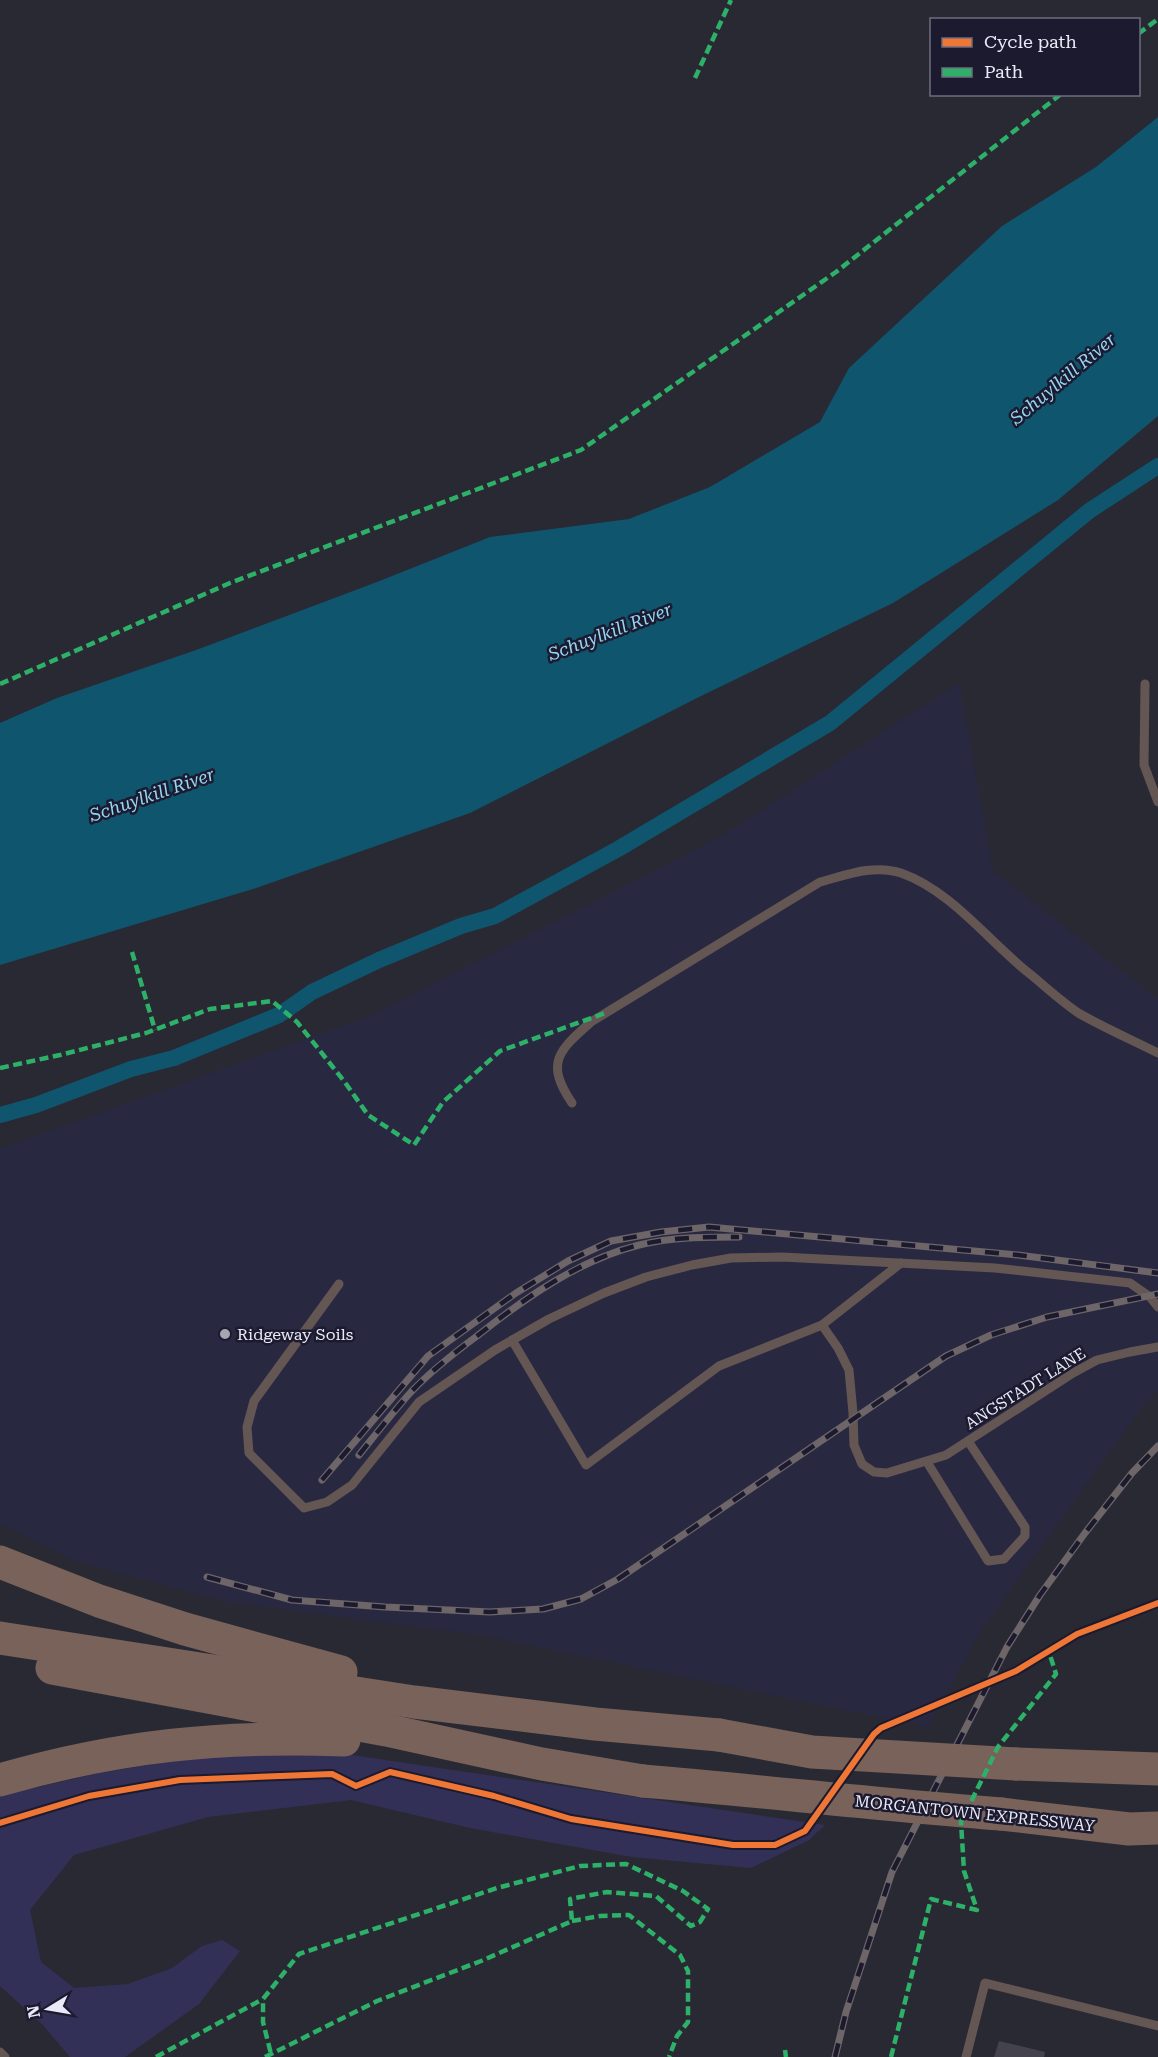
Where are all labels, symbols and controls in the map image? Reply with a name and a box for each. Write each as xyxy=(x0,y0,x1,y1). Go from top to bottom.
legend xyxy=(930,18,1140,96)
text: Cycle path xyxy=(984,31,1077,52)
text: Path xyxy=(984,61,1023,82)
water label: Schuylkill River xyxy=(1005,328,1120,429)
water label: Schuylkill River xyxy=(544,598,675,665)
water label: Schuylkill River xyxy=(85,763,218,826)
place label: Ridgeway Soils xyxy=(237,1325,354,1344)
marker: Ridgeway Soils xyxy=(218,1327,232,1341)
street label: ANGSTADT LANE xyxy=(961,1344,1089,1433)
street label: MORGANTOWN EXPRESSWAY xyxy=(854,1791,1096,1836)
north arrow xyxy=(18,1979,78,2039)
text: N xyxy=(23,2004,44,2020)

